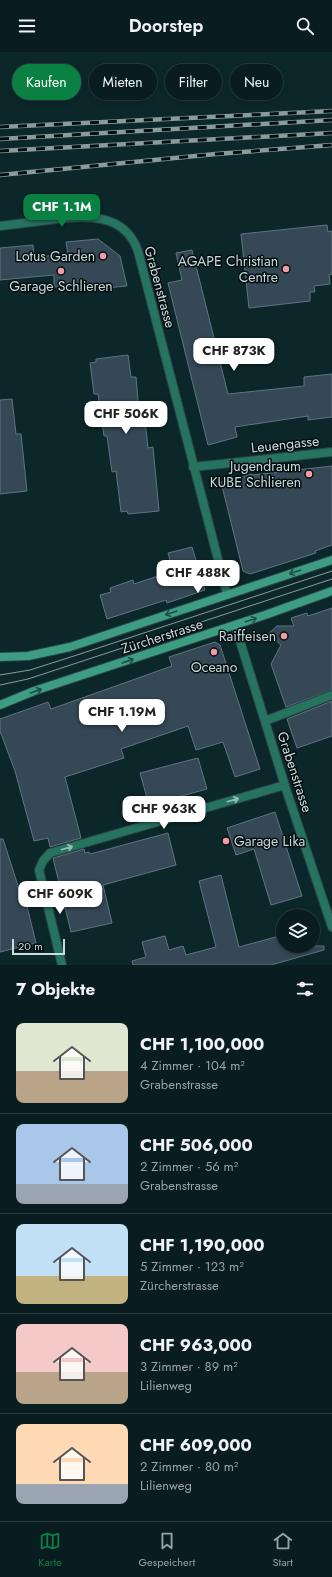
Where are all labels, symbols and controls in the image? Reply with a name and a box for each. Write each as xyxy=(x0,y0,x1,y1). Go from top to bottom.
text: Doorstep xyxy=(129,13,203,39)
icon: menu xyxy=(16,15,38,37)
icon: search xyxy=(294,15,316,37)
chip: Kaufen xyxy=(12,64,81,100)
chip: Mieten xyxy=(89,64,157,100)
chip: Filter xyxy=(165,64,222,100)
chip: Neu xyxy=(230,64,283,100)
pin: CHF 1.1M xyxy=(21,194,103,228)
text: CHF 1.1M xyxy=(32,197,92,216)
street label: Grabenstrasse xyxy=(139,244,181,330)
place label: Lotus Garden xyxy=(16,246,95,266)
marker: Lotus Garden xyxy=(98,251,108,261)
place label: AGAPE Christian Centre xyxy=(178,251,278,287)
marker: AGAPE Christian Centre xyxy=(281,264,291,274)
marker: Garage Schlieren xyxy=(56,266,66,276)
place label: Garage Schlieren xyxy=(9,276,113,296)
pin: CHF 873K xyxy=(193,338,275,372)
text: CHF 873K xyxy=(202,341,266,360)
pin: CHF 506K xyxy=(85,401,167,435)
text: CHF 506K xyxy=(93,404,159,423)
street label: Leuengasse xyxy=(250,430,320,458)
place label: Jugendraum KUBE Schlieren xyxy=(210,456,301,492)
marker: Jugendraum KUBE Schlieren xyxy=(304,469,314,479)
pin: CHF 488K xyxy=(157,560,239,594)
text: CHF 488K xyxy=(166,563,230,582)
one-way arrow xyxy=(289,569,301,577)
one-way arrow xyxy=(165,610,178,617)
street label: Zürcherstrasse xyxy=(119,613,205,659)
one-way arrow xyxy=(245,615,257,623)
place label: Raiffeisen xyxy=(219,626,276,646)
marker: Raiffeisen xyxy=(279,631,289,641)
marker: Oceano xyxy=(209,647,219,657)
one-way arrow xyxy=(121,656,133,664)
place label: Oceano xyxy=(191,657,238,677)
one-way arrow xyxy=(30,686,42,694)
pin: CHF 1.19M xyxy=(76,699,168,733)
text: CHF 1.19M xyxy=(88,702,156,721)
street label: Grabenstrasse xyxy=(273,729,317,815)
pin: CHF 963K xyxy=(123,796,205,830)
one-way arrow xyxy=(226,796,239,803)
text: CHF 963K xyxy=(132,799,196,818)
place label: Garage Lika xyxy=(234,831,305,851)
marker: Garage Lika xyxy=(221,836,231,846)
one-way arrow xyxy=(61,844,74,851)
pin: CHF 609K xyxy=(19,881,101,915)
text: CHF 609K xyxy=(27,884,93,903)
map controls xyxy=(276,909,320,953)
button: layers xyxy=(276,909,320,953)
scale bar xyxy=(12,937,65,956)
text: 20 m xyxy=(18,938,43,954)
text: 7 Objekte xyxy=(16,977,95,1001)
icon: filters xyxy=(294,978,316,1000)
text: CHF 1,100,000 xyxy=(140,1032,264,1056)
icon: home xyxy=(48,1039,96,1087)
text: 4 Zimmer · 104 m² xyxy=(140,1056,245,1075)
text: Grabenstrasse xyxy=(140,1075,218,1094)
text: CHF 506,000 xyxy=(140,1133,253,1157)
icon: home xyxy=(48,1140,96,1188)
text: 2 Zimmer · 56 m² xyxy=(140,1157,238,1176)
text: Grabenstrasse xyxy=(140,1176,218,1195)
text: CHF 1,190,000 xyxy=(140,1233,265,1257)
icon: home xyxy=(48,1240,96,1288)
text: 5 Zimmer · 123 m² xyxy=(140,1257,244,1276)
text: Zürcherstrasse xyxy=(140,1276,219,1295)
text: CHF 963,000 xyxy=(140,1333,252,1357)
icon: home xyxy=(48,1340,96,1388)
text: 3 Zimmer · 89 m² xyxy=(140,1357,238,1376)
text: Lilienweg xyxy=(140,1376,192,1395)
text: CHF 609,000 xyxy=(140,1433,252,1457)
icon: home xyxy=(48,1440,96,1488)
text: 2 Zimmer · 80 m² xyxy=(140,1457,238,1476)
text: Lilienweg xyxy=(140,1476,192,1495)
tab: Karte xyxy=(38,1530,62,1570)
tab: Gespeichert xyxy=(139,1530,195,1570)
tab: Start xyxy=(272,1530,294,1570)

